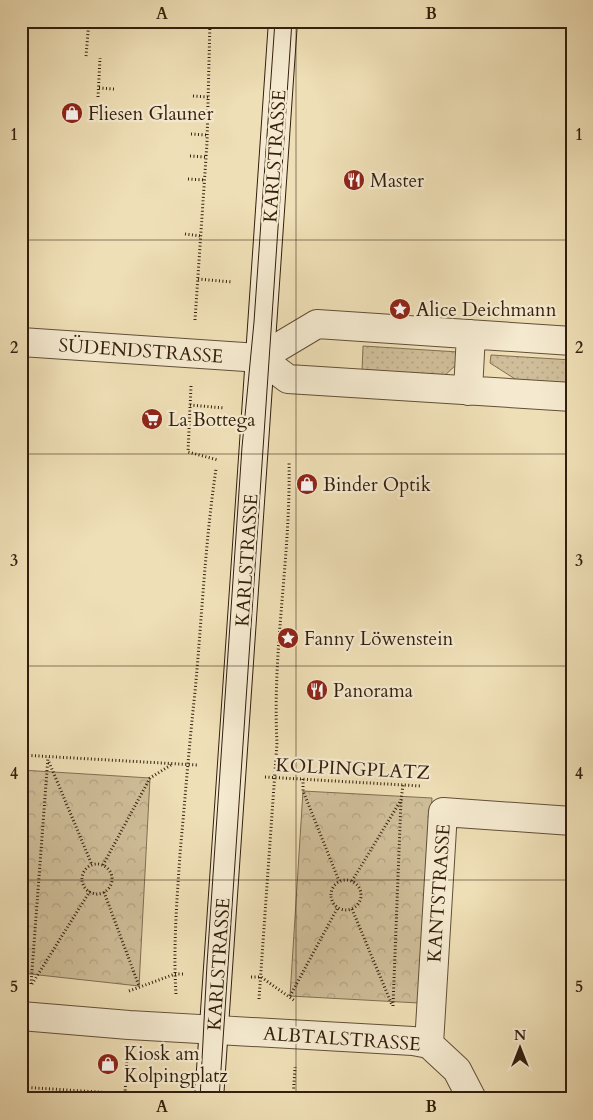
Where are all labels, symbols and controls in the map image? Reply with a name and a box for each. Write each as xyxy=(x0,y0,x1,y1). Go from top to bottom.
text: A xyxy=(156,3,168,25)
text: B xyxy=(425,3,437,25)
street label: KARLSTRASSE xyxy=(257,89,293,223)
shop icon: Fliesen Glauner xyxy=(60,101,84,125)
place label: Fliesen Glauner xyxy=(88,101,213,127)
text: 1 xyxy=(10,124,18,146)
text: 1 xyxy=(575,124,583,146)
restaurant icon: Master xyxy=(342,168,366,192)
place label: Master xyxy=(370,168,424,194)
place icon: Alice Deichmann xyxy=(388,297,412,321)
place label: Alice Deichmann xyxy=(416,297,557,323)
street label: SÜDENDSTRASSE xyxy=(58,332,224,370)
text: 2 xyxy=(10,337,18,359)
text: 2 xyxy=(575,337,583,359)
supermarket icon: La Bottega xyxy=(140,407,164,431)
place label: La Bottega xyxy=(168,407,256,433)
shop icon: Binder Optik xyxy=(295,472,319,496)
place label: Binder Optik xyxy=(323,472,432,498)
street label: KARLSTRASSE xyxy=(229,493,265,627)
text: 3 xyxy=(10,550,18,572)
text: 3 xyxy=(575,550,583,572)
place icon: Fanny Löwenstein xyxy=(276,626,300,650)
place label: Fanny Löwenstein xyxy=(304,626,454,652)
restaurant icon: Panorama xyxy=(305,678,329,702)
place label: Panorama xyxy=(333,678,413,704)
street label: KOLPINGPLATZ xyxy=(275,752,431,786)
text: 4 xyxy=(10,763,18,785)
text: 4 xyxy=(575,763,583,785)
street label: KANTSTRASSE xyxy=(421,823,457,963)
street label: KARLSTRASSE xyxy=(201,897,237,1031)
text: 5 xyxy=(10,976,18,998)
text: 5 xyxy=(575,976,583,998)
street label: ALBTALSTRASSE xyxy=(262,1021,422,1057)
north arrow xyxy=(496,1022,546,1072)
text: N xyxy=(514,1026,526,1045)
place label: Kiosk am Kolpingplatz xyxy=(124,1041,228,1089)
shop icon: Kiosk am Kolpingplatz xyxy=(96,1052,120,1076)
text: A xyxy=(156,1096,168,1118)
text: B xyxy=(425,1096,437,1118)

